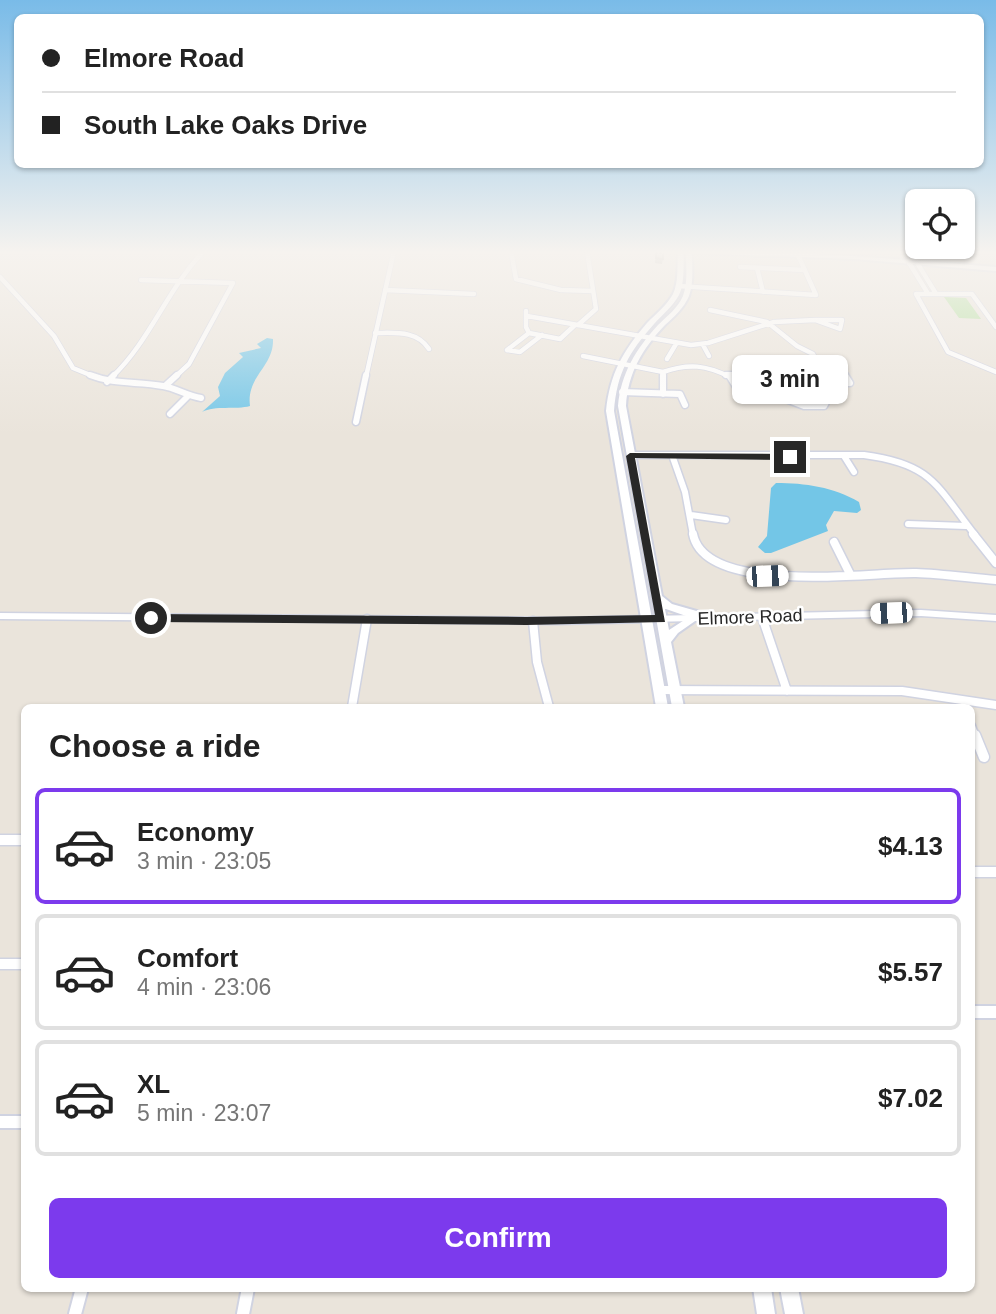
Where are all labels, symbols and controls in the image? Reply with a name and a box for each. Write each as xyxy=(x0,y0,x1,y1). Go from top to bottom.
text: Elmore Road xyxy=(84,43,244,73)
text: South Lake Oaks Drive xyxy=(84,110,367,140)
map controls xyxy=(905,189,975,259)
button: locate xyxy=(905,189,975,259)
callout: 3 min xyxy=(732,356,848,405)
text: 3 min xyxy=(760,366,820,392)
route end xyxy=(774,441,806,473)
car xyxy=(746,565,789,587)
route start xyxy=(135,602,167,634)
car xyxy=(870,602,913,624)
street label: Elmore Road xyxy=(697,605,803,629)
text: Choose a ride xyxy=(49,728,261,764)
icon: car xyxy=(53,815,116,878)
text: Economy xyxy=(137,817,254,847)
text: $4.13 xyxy=(878,831,943,861)
text: 3 min · 23:05 xyxy=(137,848,271,874)
icon: car xyxy=(53,941,116,1004)
text: Comfort xyxy=(137,943,238,973)
text: $5.57 xyxy=(878,957,943,987)
text: 4 min · 23:06 xyxy=(137,974,271,1000)
icon: car xyxy=(53,1067,116,1130)
text: XL xyxy=(137,1069,170,1099)
text: $7.02 xyxy=(878,1083,943,1113)
text: 5 min · 23:07 xyxy=(137,1100,271,1126)
button: Confirm xyxy=(49,1198,947,1278)

